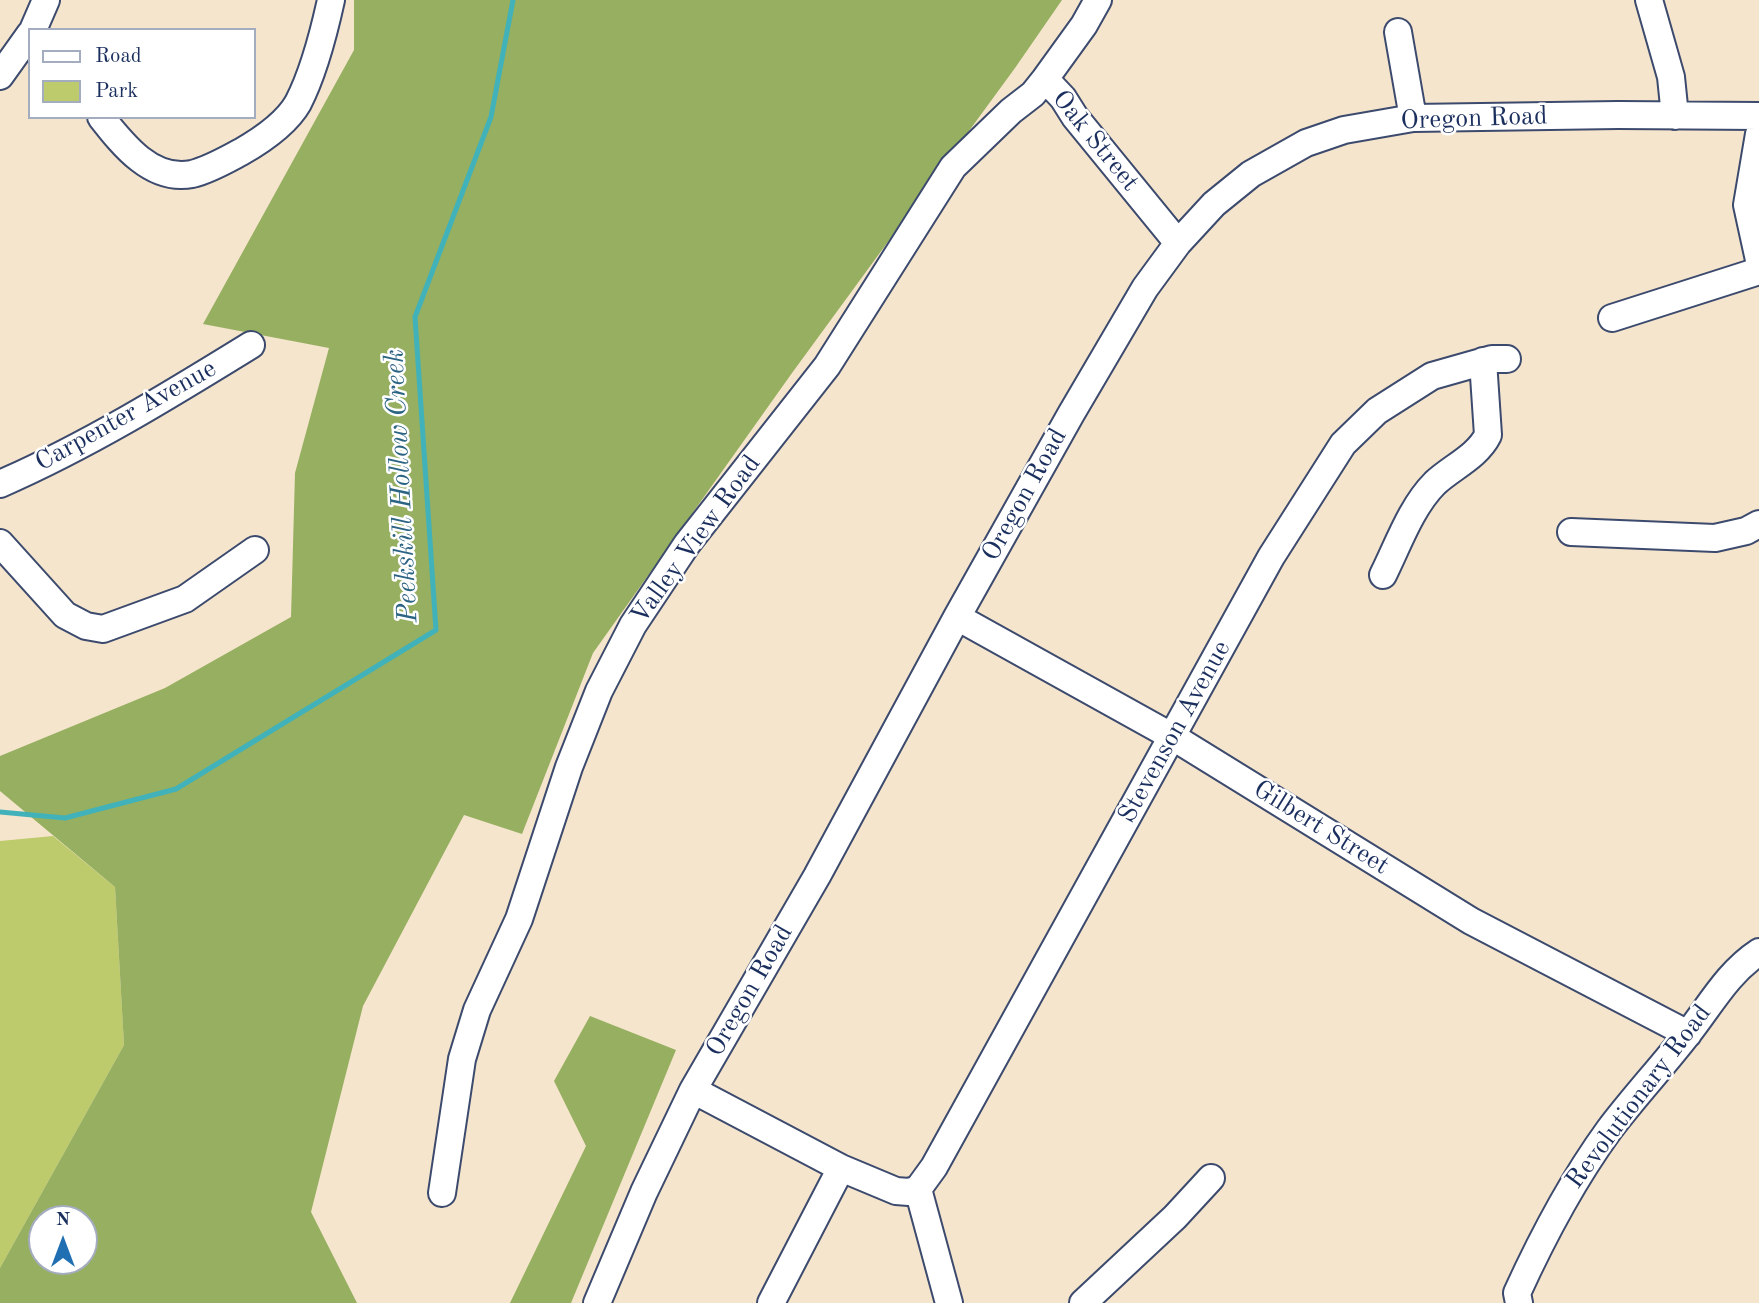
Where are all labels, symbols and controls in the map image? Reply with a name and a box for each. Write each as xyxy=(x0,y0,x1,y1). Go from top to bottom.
legend xyxy=(28,28,256,119)
text: Road xyxy=(95,46,142,67)
text: Park xyxy=(95,81,138,102)
street label: Oak Street xyxy=(1045,84,1145,198)
street label: Oregon Road xyxy=(1400,101,1548,137)
water label: Peekskill Hollow Creek xyxy=(378,348,426,624)
street label: Carpenter Avenue xyxy=(30,353,222,479)
street label: Oregon Road xyxy=(976,423,1074,567)
street label: Valley View Road xyxy=(624,449,768,631)
street label: Stevenson Avenue xyxy=(1112,635,1238,829)
street label: Gilbert Street xyxy=(1247,774,1395,882)
street label: Oregon Road xyxy=(700,920,800,1062)
street label: Revolutionary Road xyxy=(1560,999,1718,1195)
north arrow xyxy=(28,1205,98,1275)
text: N xyxy=(56,1211,70,1230)

